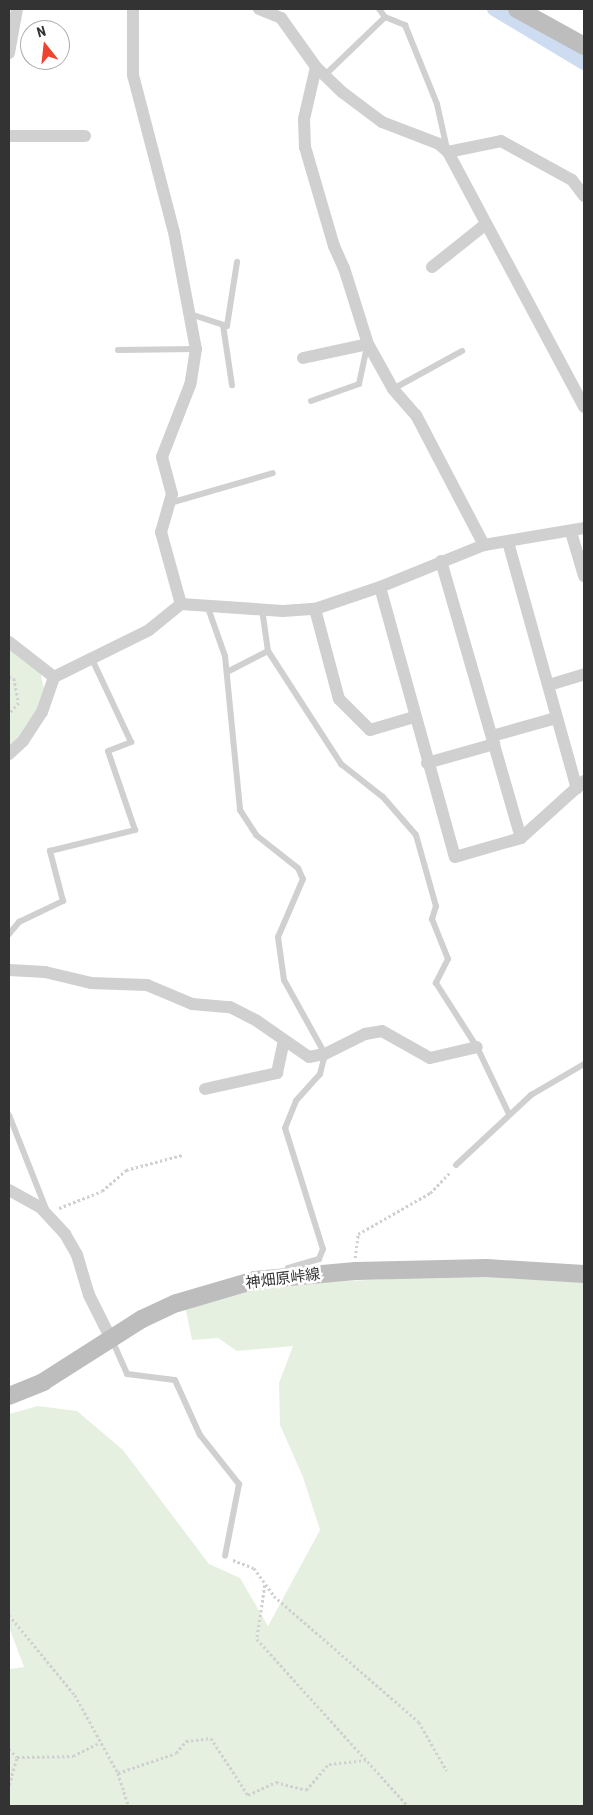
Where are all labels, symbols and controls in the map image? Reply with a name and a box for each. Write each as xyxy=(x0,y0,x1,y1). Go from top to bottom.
north arrow xyxy=(20,20,70,70)
text: N xyxy=(35,23,47,40)
street label: 神畑原峠線 xyxy=(245,1265,321,1293)

